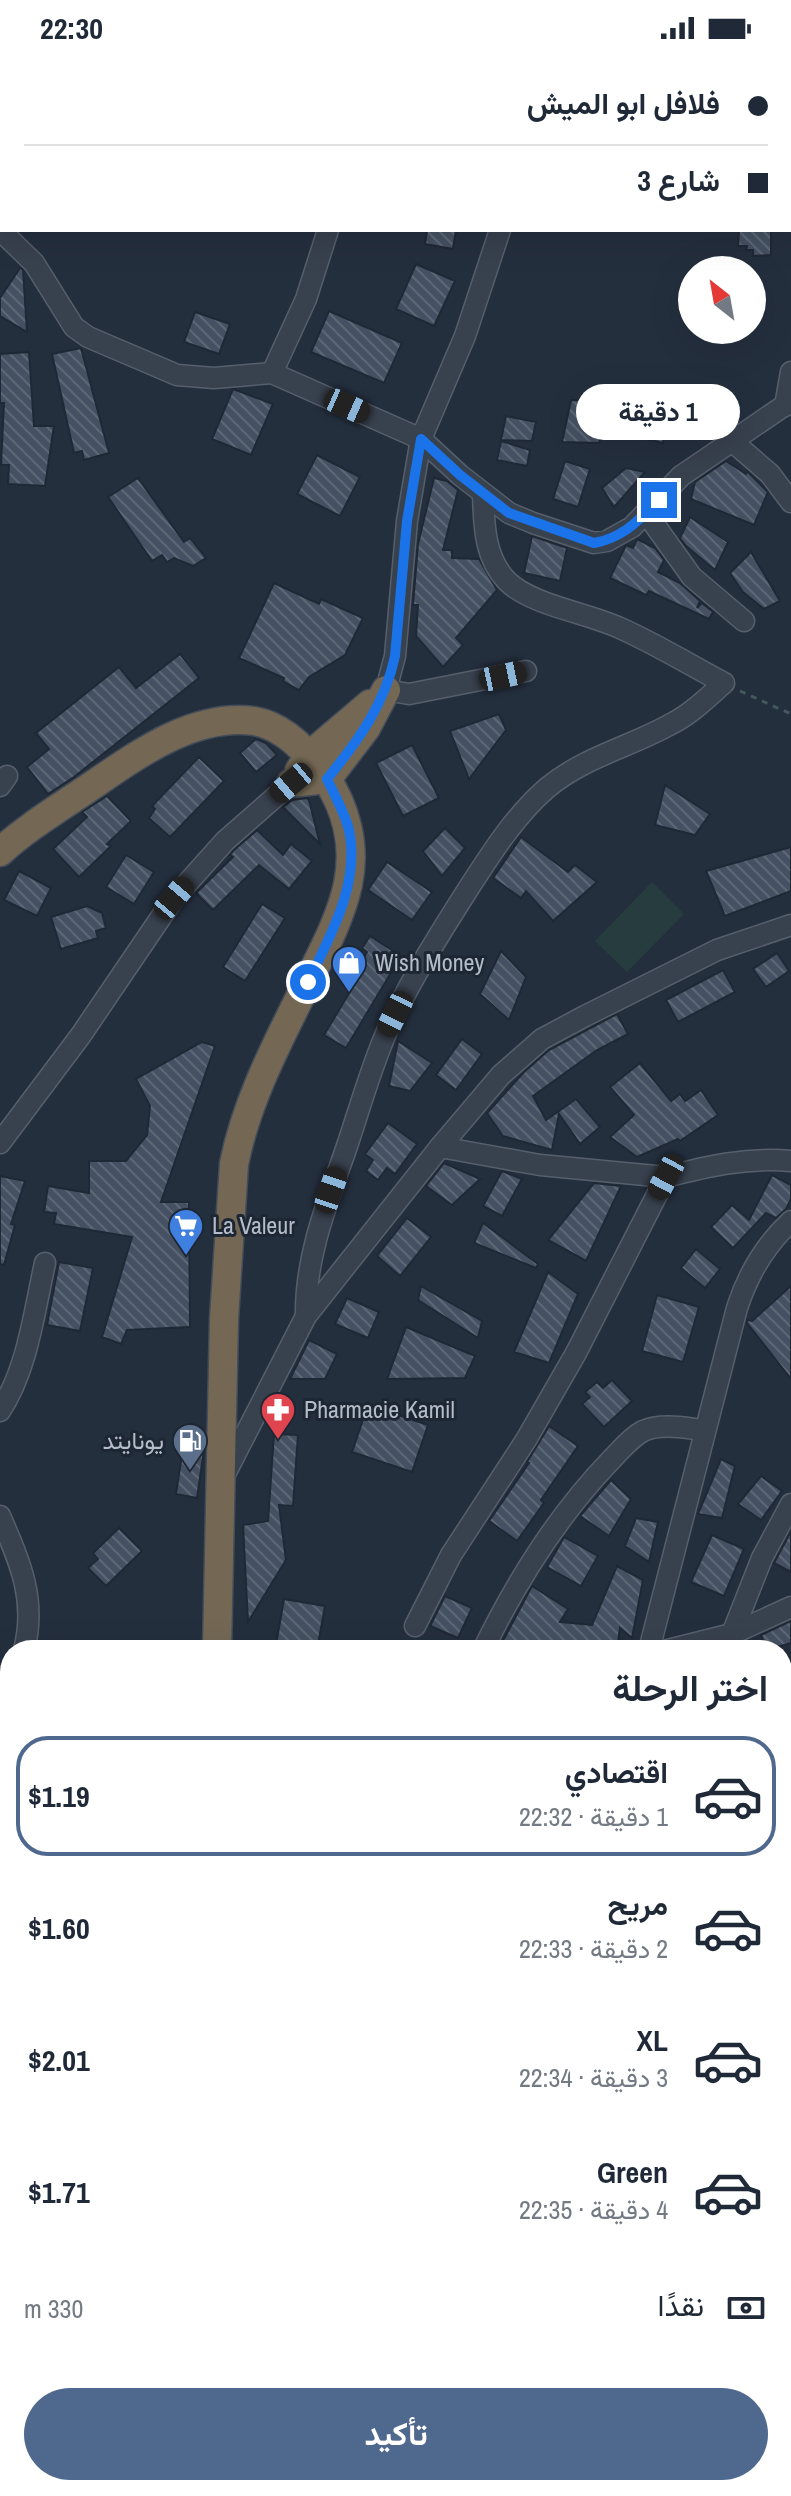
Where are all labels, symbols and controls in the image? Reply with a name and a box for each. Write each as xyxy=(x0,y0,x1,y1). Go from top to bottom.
text: 22:30 xyxy=(40,8,103,48)
text: فلافل ابو الميش xyxy=(527,83,720,123)
text: شارع 3 xyxy=(637,160,720,200)
north arrow xyxy=(678,256,766,344)
map controls xyxy=(678,256,766,344)
callout: 1 دقيقة xyxy=(577,384,741,440)
car xyxy=(320,385,374,427)
text: 1 دقيقة xyxy=(618,394,698,429)
route end xyxy=(641,482,677,518)
car xyxy=(477,659,529,693)
car xyxy=(265,758,317,808)
car xyxy=(149,872,199,924)
shop icon: Wish Money xyxy=(330,944,368,994)
place label: Wish Money xyxy=(375,946,485,978)
route start xyxy=(290,964,326,1000)
car xyxy=(374,987,416,1041)
car xyxy=(644,1150,688,1204)
car xyxy=(312,1163,350,1217)
supermarket icon: La Valeur xyxy=(167,1207,205,1257)
place label: La Valeur xyxy=(212,1209,295,1241)
pharmacy icon: Pharmacie Kamil xyxy=(259,1391,297,1441)
place label: Pharmacie Kamil xyxy=(304,1393,455,1425)
fuel station icon: يونايتد xyxy=(171,1422,209,1472)
place label: يونايتد xyxy=(103,1424,164,1456)
text: اختر الرحلة xyxy=(612,1664,768,1712)
text: اقتصادي xyxy=(565,1752,668,1792)
icon: car xyxy=(692,1760,764,1832)
text: $1.19 xyxy=(28,1776,90,1816)
text: 1 دقيقة · 22:32 xyxy=(519,1799,668,1834)
text: مريح xyxy=(608,1884,668,1924)
icon: car xyxy=(692,1892,764,1964)
text: $1.60 xyxy=(28,1908,90,1948)
text: 2 دقيقة · 22:33 xyxy=(519,1931,668,1966)
text: XL xyxy=(637,2020,668,2060)
icon: car xyxy=(692,2024,764,2096)
text: $2.01 xyxy=(28,2040,90,2080)
text: 3 دقيقة · 22:34 xyxy=(519,2060,668,2095)
text: Green xyxy=(597,2152,668,2192)
icon: car xyxy=(692,2156,764,2228)
text: $1.71 xyxy=(28,2172,90,2212)
text: 4 دقيقة · 22:35 xyxy=(519,2192,668,2227)
text: نقدًا xyxy=(658,2285,704,2325)
icon: cash xyxy=(724,2286,768,2330)
text: 330 m xyxy=(24,2291,83,2326)
button: تأكيد xyxy=(24,2388,768,2480)

